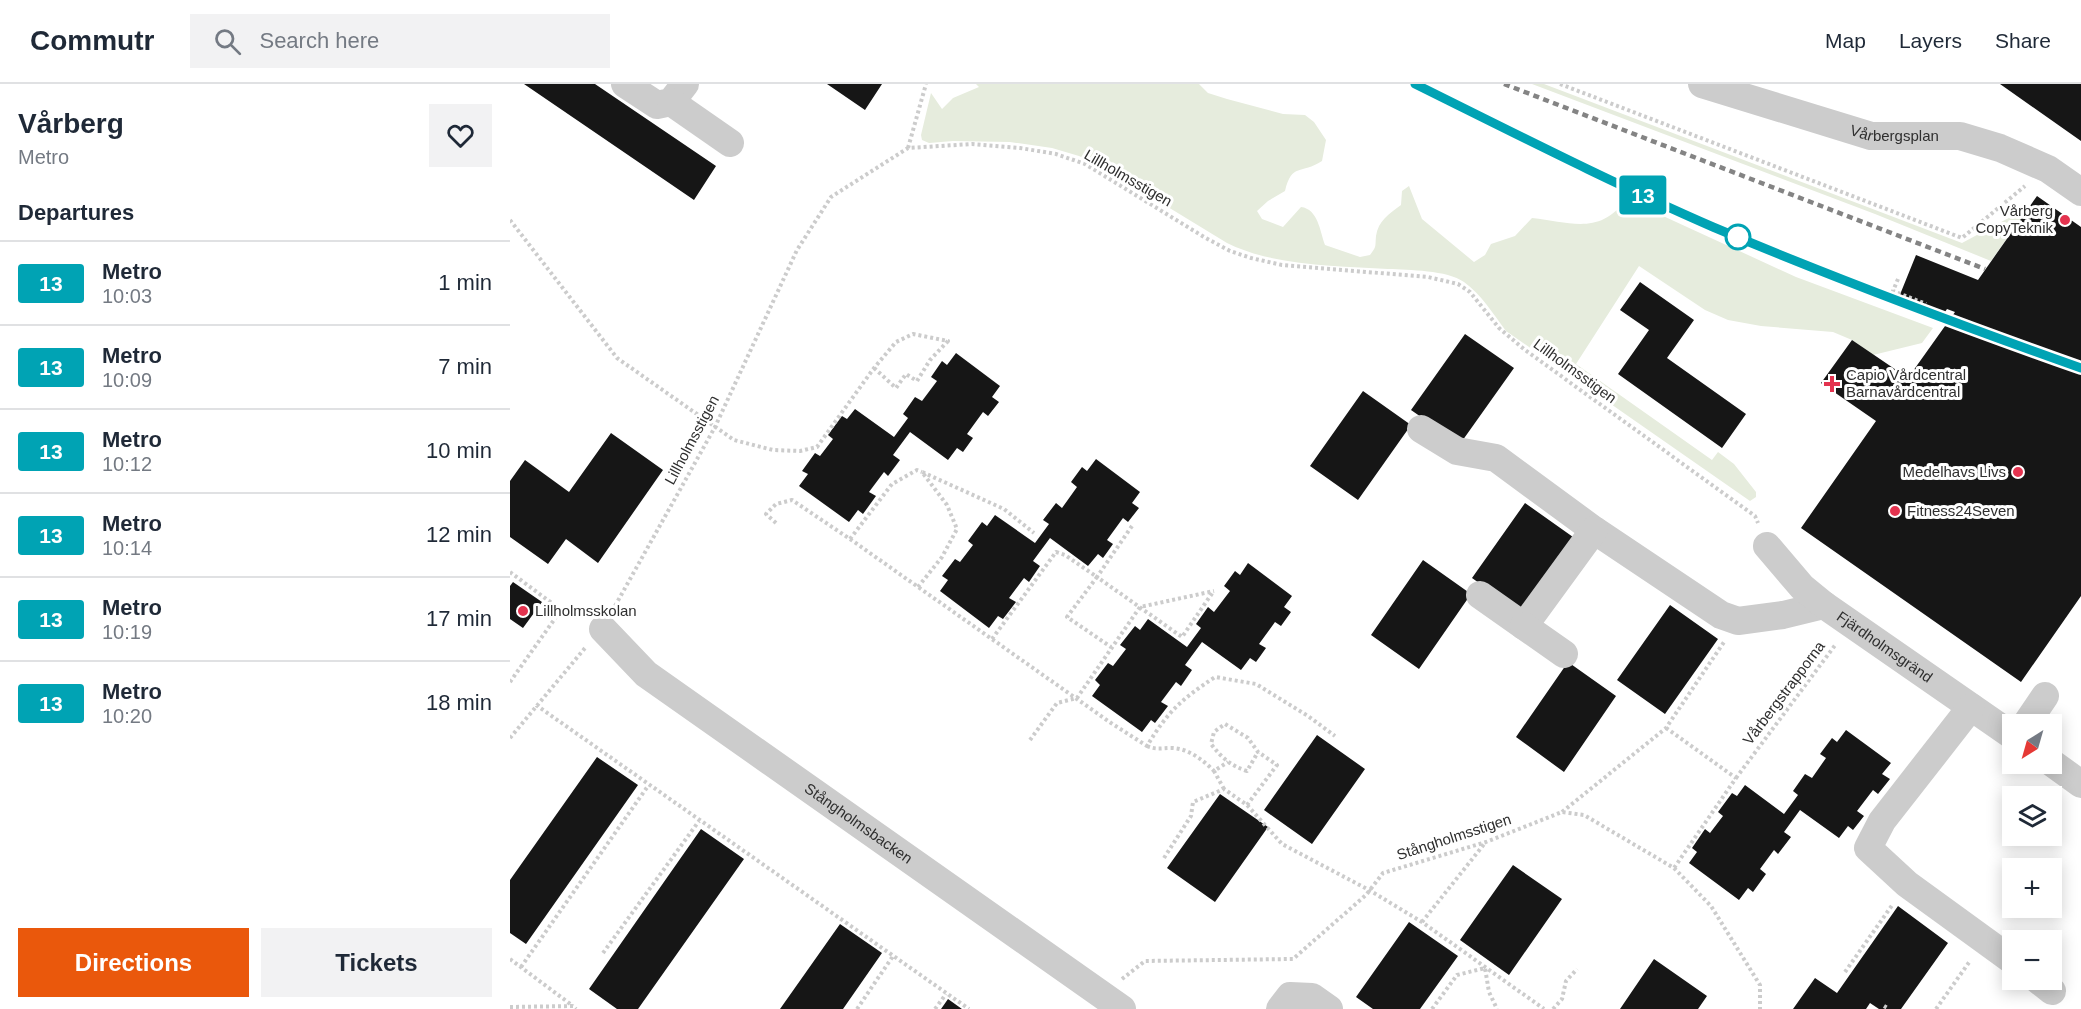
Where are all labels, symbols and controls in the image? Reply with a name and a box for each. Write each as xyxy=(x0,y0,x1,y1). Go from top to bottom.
search box xyxy=(190,14,610,68)
text: Commutr xyxy=(30,25,154,56)
icon: search xyxy=(211,25,244,58)
text: Search here xyxy=(259,28,379,53)
text: Map xyxy=(1825,29,1866,52)
text: Layers xyxy=(1899,29,1962,52)
text: Share xyxy=(1995,29,2051,52)
button: heart xyxy=(429,104,492,167)
text: Vårberg xyxy=(18,108,124,139)
street label: Vårbergsplan xyxy=(1848,121,1939,144)
text: Metro xyxy=(18,146,69,168)
street label: Lillholmsstigen xyxy=(1081,146,1175,210)
line badge: 13 xyxy=(1616,176,1670,214)
text: 13 xyxy=(1631,184,1655,207)
text: Departures xyxy=(18,200,134,225)
place label: Vårberg CopyTeknik xyxy=(1975,202,2053,236)
marker: Vårberg CopyTeknik xyxy=(2058,213,2072,227)
unlabelled marker xyxy=(1725,224,1751,250)
text: Metro xyxy=(102,259,162,284)
text: 1 min xyxy=(438,270,492,295)
text: 13 xyxy=(39,272,63,295)
text: 10:03 xyxy=(102,285,152,307)
street label: Lillholmsstigen xyxy=(1530,335,1620,406)
text: Metro xyxy=(102,343,162,368)
text: 7 min xyxy=(438,354,492,379)
text: 13 xyxy=(39,356,63,379)
place label: Capio Vårdcentral Barnavårdcentral xyxy=(1846,366,1966,400)
text: 10:09 xyxy=(102,369,152,391)
marker: Capio Vårdcentral Barnavårdcentral xyxy=(1823,375,1841,393)
street label: Lillholmsstigen xyxy=(661,392,722,487)
text: Metro xyxy=(102,427,162,452)
text: 10 min xyxy=(426,438,492,463)
text: 13 xyxy=(39,440,63,463)
text: 10:12 xyxy=(102,453,152,475)
place label: Medelhavs Livs xyxy=(1903,463,2006,480)
marker: Medelhavs Livs xyxy=(2011,465,2025,479)
place label: Fitness24Seven xyxy=(1907,502,2015,519)
marker: Fitness24Seven xyxy=(1888,504,1902,518)
text: Metro xyxy=(102,511,162,536)
text: 12 min xyxy=(426,522,492,547)
text: 13 xyxy=(39,524,63,547)
text: 10:14 xyxy=(102,537,152,559)
text: Metro xyxy=(102,595,162,620)
place label: Lillholmsskolan xyxy=(535,602,637,619)
marker: Lillholmsskolan xyxy=(516,604,530,618)
text: 17 min xyxy=(426,606,492,631)
street label: Fjärdholmsgränd xyxy=(1834,607,1936,686)
text: 13 xyxy=(39,608,63,631)
text: 10:19 xyxy=(102,621,152,643)
street label: Vårbergstrapporna xyxy=(1739,637,1828,748)
text: Metro xyxy=(102,679,162,704)
text: 18 min xyxy=(426,690,492,715)
text: 13 xyxy=(39,692,63,715)
text: 10:20 xyxy=(102,705,152,727)
north arrow xyxy=(2002,714,2062,774)
map controls xyxy=(2002,714,2062,990)
street label: Stångholmsbacken xyxy=(802,779,916,867)
button: layers xyxy=(2002,786,2062,846)
street label: Stångholmsstigen xyxy=(1395,810,1513,863)
button: + xyxy=(2002,858,2062,918)
button: Directions xyxy=(18,928,249,997)
button: Tickets xyxy=(261,928,492,997)
button: − xyxy=(2002,930,2062,990)

